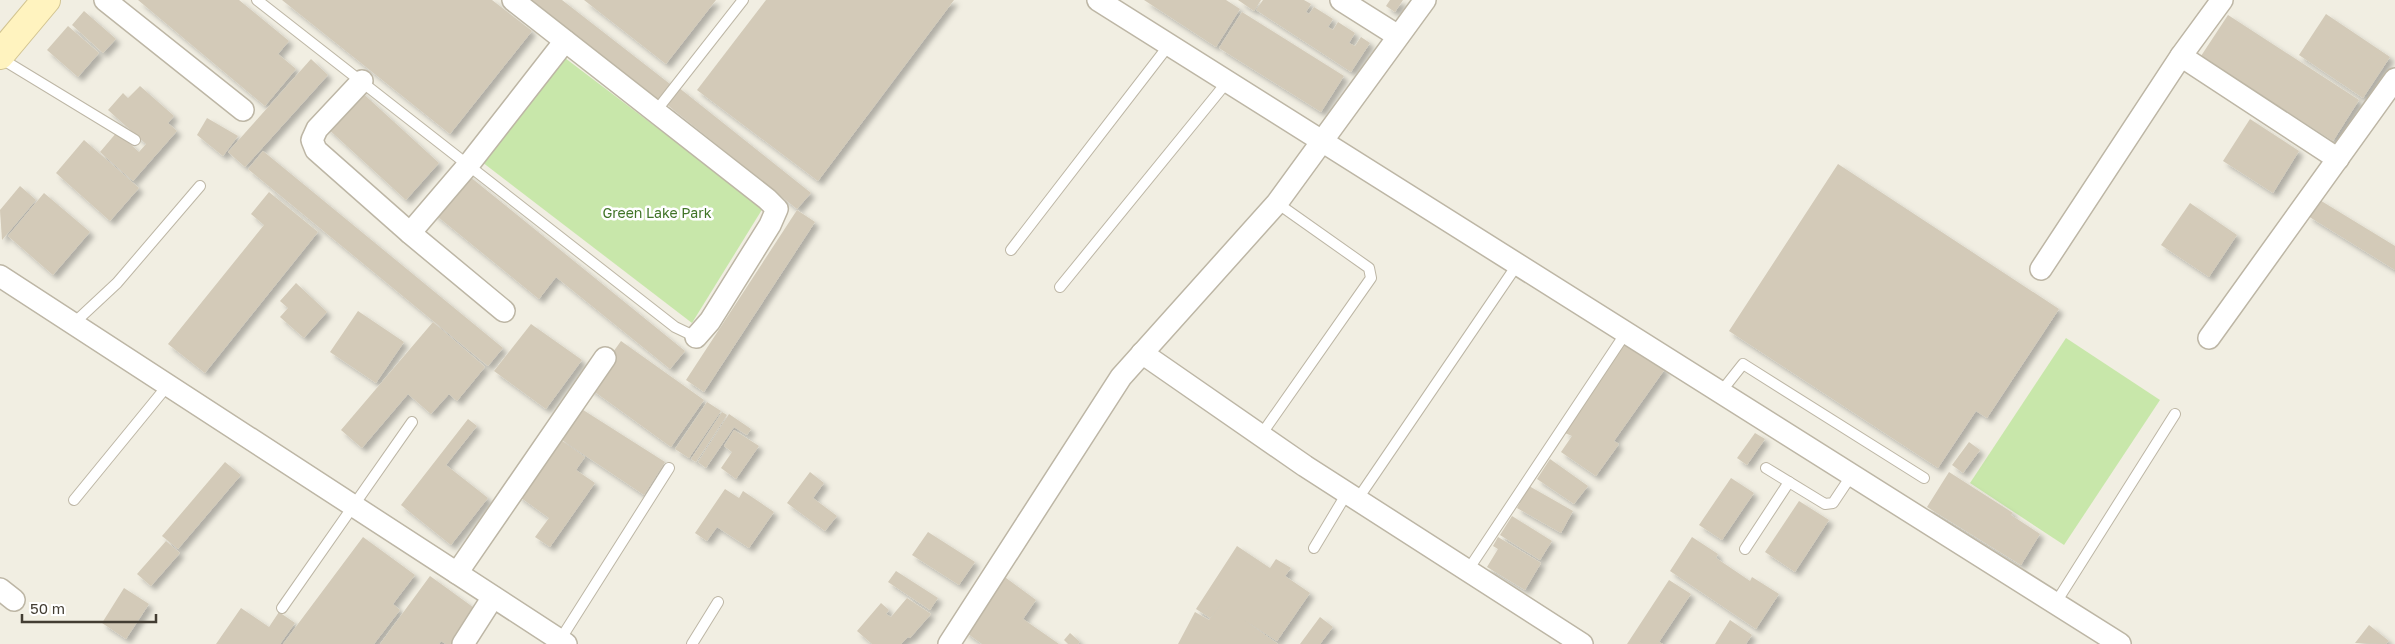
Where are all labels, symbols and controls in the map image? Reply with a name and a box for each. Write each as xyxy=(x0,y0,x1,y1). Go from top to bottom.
park label: Green Lake Park xyxy=(602,204,712,221)
scale bar xyxy=(22,592,156,624)
text: 50 m xyxy=(30,599,65,617)

